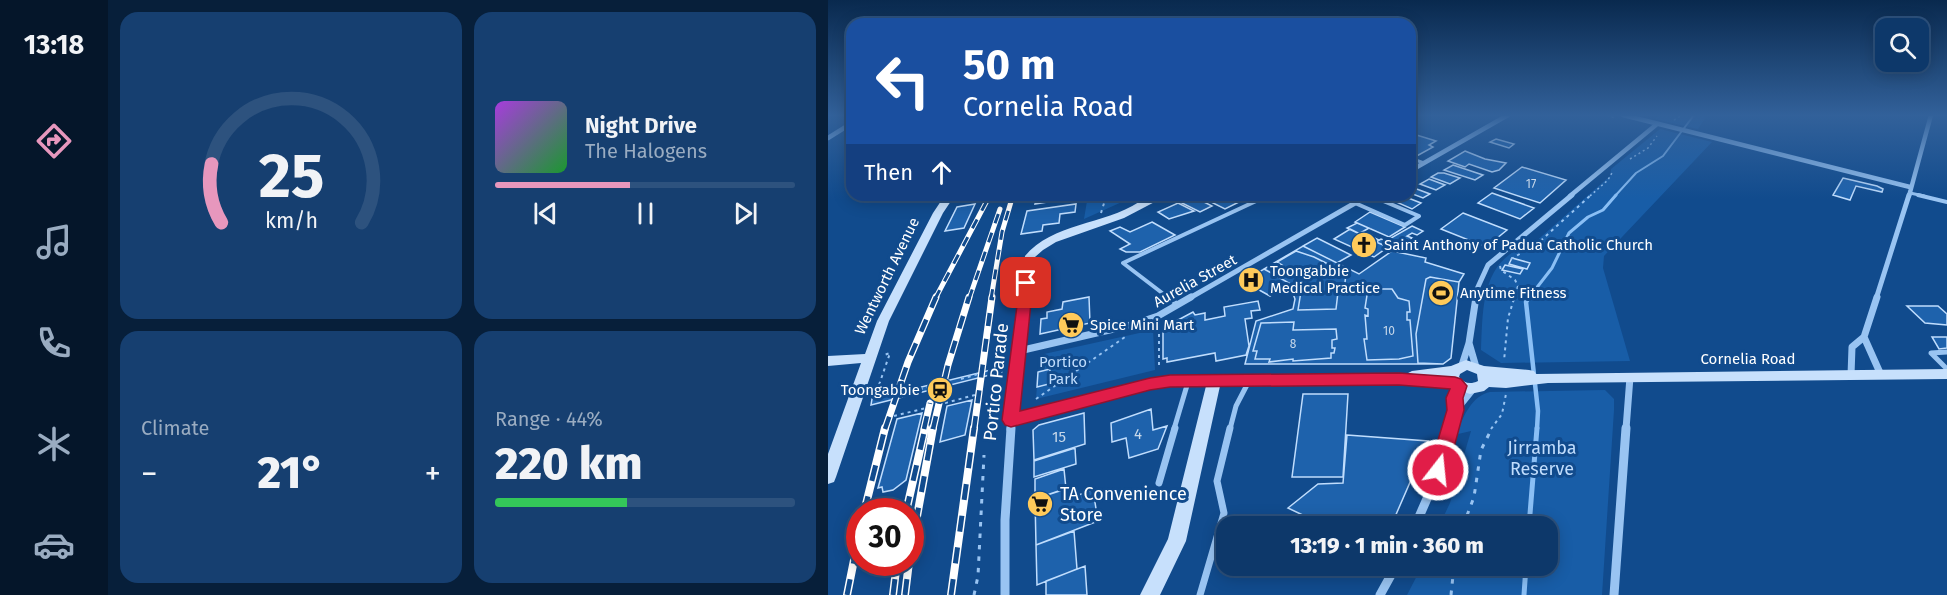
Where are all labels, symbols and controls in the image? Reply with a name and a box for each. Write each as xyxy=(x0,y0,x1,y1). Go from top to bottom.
map controls xyxy=(1875,18,1929,72)
button: search xyxy=(1875,18,1929,72)
text: 13:18 xyxy=(24,29,84,61)
text: 50 m xyxy=(963,40,1056,90)
icon: left xyxy=(864,42,942,120)
text: Cornelia Road xyxy=(963,91,1134,123)
text: Night Drive xyxy=(585,112,697,139)
icon: directions xyxy=(33,120,75,162)
text: 25 xyxy=(258,139,324,214)
text: The Halogens xyxy=(585,139,707,163)
icon: ahead xyxy=(925,156,958,189)
text: Then xyxy=(864,159,913,186)
house number: 17 xyxy=(1526,177,1536,191)
icon: previous xyxy=(529,197,562,230)
icon: pause xyxy=(629,197,662,230)
icon: next xyxy=(729,197,762,230)
text: km/h xyxy=(264,208,318,234)
street label: Wentworth Avenue xyxy=(851,215,923,337)
icon: music xyxy=(33,221,75,263)
church icon: Saint Anthony of Padua Catholic Church xyxy=(1349,230,1379,260)
place label: Saint Anthony of Padua Catholic Church xyxy=(1384,236,1653,254)
street label: Aurelia Street xyxy=(1150,250,1240,311)
pin xyxy=(1000,257,1051,308)
place label: Toongabbie Medical Practice xyxy=(1270,262,1380,297)
hospital icon: Toongabbie Medical Practice xyxy=(1236,265,1266,295)
icon: arrive xyxy=(1009,266,1042,299)
sports icon: Anytime Fitness xyxy=(1426,278,1456,308)
place label: Anytime Fitness xyxy=(1460,284,1567,302)
supermarket icon: Spice Mini Mart xyxy=(1056,310,1086,340)
place label: Spice Mini Mart xyxy=(1090,316,1195,334)
icon: phone xyxy=(33,322,75,364)
street label: Portico Parade xyxy=(979,322,1013,442)
house number: 10 xyxy=(1383,324,1395,338)
house number: 8 xyxy=(1290,337,1297,351)
street label: Cornelia Road xyxy=(1701,350,1795,368)
park label: Portico Park xyxy=(1039,353,1087,388)
station icon: Toongabbie xyxy=(925,375,955,405)
place label: Toongabbie xyxy=(841,381,920,399)
text: Range · 44% xyxy=(495,407,603,431)
text: Climate xyxy=(141,416,209,440)
icon: climate xyxy=(33,423,75,465)
house number: 4 xyxy=(1134,425,1142,443)
house number: 15 xyxy=(1052,428,1066,446)
text: 220 km xyxy=(495,437,642,491)
park label: Jirramba Reserve xyxy=(1507,437,1577,480)
position arrow xyxy=(1406,438,1470,502)
text: 21° xyxy=(257,446,325,500)
text: − xyxy=(141,454,158,494)
text: + xyxy=(425,454,441,494)
place label: TA Convenience Store xyxy=(1060,483,1187,526)
supermarket icon: TA Convenience Store xyxy=(1025,489,1055,519)
speed limit sign: 30 xyxy=(846,498,924,576)
icon: car xyxy=(33,524,75,566)
text: 13:19 · 1 min · 360 m xyxy=(1290,532,1484,559)

